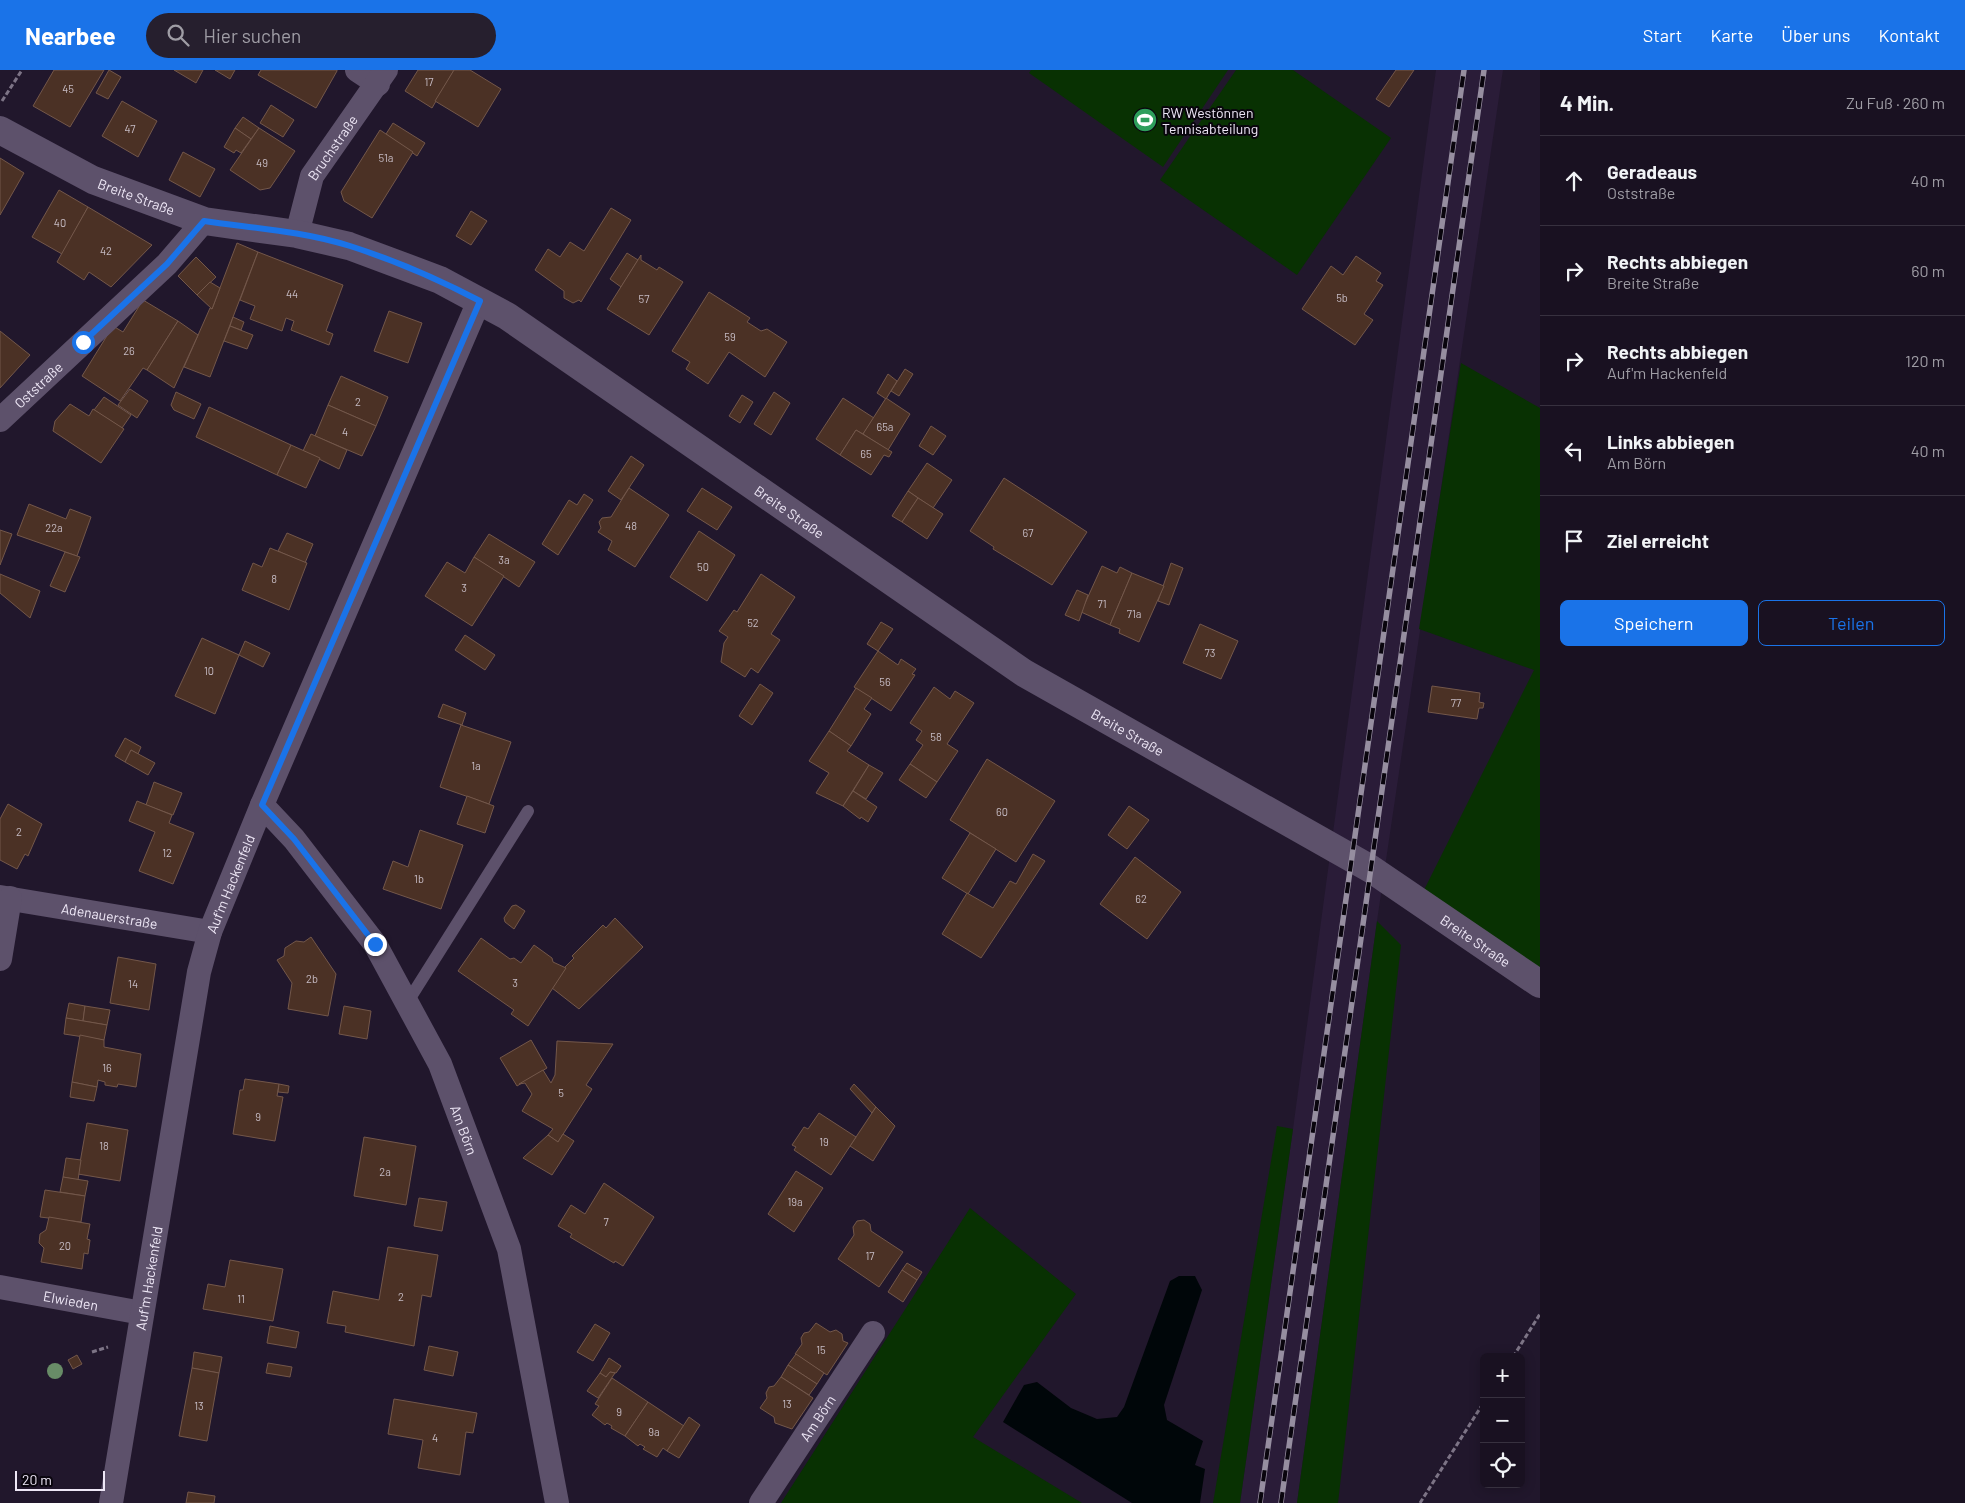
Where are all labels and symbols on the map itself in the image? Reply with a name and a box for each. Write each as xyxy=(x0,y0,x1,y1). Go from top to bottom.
house number: 17 xyxy=(424,75,434,88)
house number: 45 xyxy=(62,82,74,95)
place label: RW Westönnen Tennisabteilung xyxy=(1162,104,1258,137)
sports icon: RW Westönnen Tennisabteilung xyxy=(1132,107,1158,133)
street label: Bruchstraße xyxy=(303,111,361,183)
house number: 47 xyxy=(125,122,135,135)
house number: 51a xyxy=(379,151,393,164)
house number: 49 xyxy=(256,156,268,169)
street label: Breite Straße xyxy=(96,174,177,218)
house number: 40 xyxy=(54,216,66,229)
house number: 42 xyxy=(100,244,112,257)
house number: 44 xyxy=(286,287,298,300)
house number: 5b xyxy=(1336,291,1348,304)
house number: 57 xyxy=(639,292,649,305)
house number: 59 xyxy=(724,330,736,343)
route start xyxy=(72,331,95,354)
house number: 26 xyxy=(123,344,135,357)
street label: Oststraße xyxy=(10,358,66,411)
house number: 2 xyxy=(355,395,361,408)
house number: 65a xyxy=(877,420,893,433)
house number: 4 xyxy=(342,425,348,438)
house number: 65 xyxy=(860,447,872,460)
street label: Breite Straße xyxy=(752,481,828,541)
house number: 48 xyxy=(625,519,637,532)
house number: 22a xyxy=(45,521,63,534)
house number: 67 xyxy=(1023,526,1033,539)
house number: 3a xyxy=(498,553,510,566)
house number: 50 xyxy=(697,560,709,573)
house number: 8 xyxy=(271,572,277,585)
house number: 3 xyxy=(461,581,467,594)
house number: 71 xyxy=(1097,597,1107,610)
house number: 71a xyxy=(1127,607,1141,620)
house number: 52 xyxy=(747,616,759,629)
house number: 73 xyxy=(1205,646,1215,659)
house number: 10 xyxy=(204,664,214,677)
house number: 56 xyxy=(879,675,891,688)
house number: 77 xyxy=(1451,696,1461,709)
street label: Breite Straße xyxy=(1089,704,1167,759)
house number: 58 xyxy=(930,730,942,743)
house number: 1a xyxy=(471,759,481,772)
house number: 60 xyxy=(996,805,1008,818)
house number: 2 xyxy=(16,825,22,838)
street label: Auf'm Hackenfeld xyxy=(202,832,258,936)
house number: 12 xyxy=(162,846,172,859)
house number: 1b xyxy=(414,872,424,885)
house number: 62 xyxy=(1135,892,1147,905)
street label: Adenauerstraße xyxy=(60,899,159,932)
street label: Breite Straße xyxy=(1438,911,1514,970)
route end xyxy=(364,933,387,956)
house number: 2b xyxy=(306,972,318,985)
house number: 3 xyxy=(512,976,518,989)
house number: 14 xyxy=(128,977,138,990)
house number: 16 xyxy=(102,1061,112,1074)
house number: 5 xyxy=(558,1086,564,1099)
street label: Am Börn xyxy=(448,1103,482,1157)
house number: 9 xyxy=(255,1110,261,1123)
house number: 19 xyxy=(819,1135,829,1148)
house number: 18 xyxy=(99,1139,109,1152)
house number: 2a xyxy=(379,1165,391,1178)
house number: 19a xyxy=(787,1195,803,1208)
house number: 7 xyxy=(603,1215,609,1228)
street label: Auf'm Hackenfeld xyxy=(131,1225,165,1331)
house number: 20 xyxy=(59,1239,71,1252)
house number: 17 xyxy=(865,1249,875,1262)
street label: Elwieden xyxy=(42,1287,100,1313)
house number: 2 xyxy=(398,1290,404,1303)
house number: 11 xyxy=(237,1292,245,1305)
house number: 15 xyxy=(816,1343,826,1356)
street label: Am Börn xyxy=(796,1392,838,1444)
house number: 13 xyxy=(782,1397,792,1410)
house number: 13 xyxy=(194,1399,204,1412)
house number: 9 xyxy=(616,1405,622,1418)
house number: 9a xyxy=(648,1425,660,1438)
house number: 4 xyxy=(432,1431,438,1444)
scale bar xyxy=(15,1468,105,1491)

